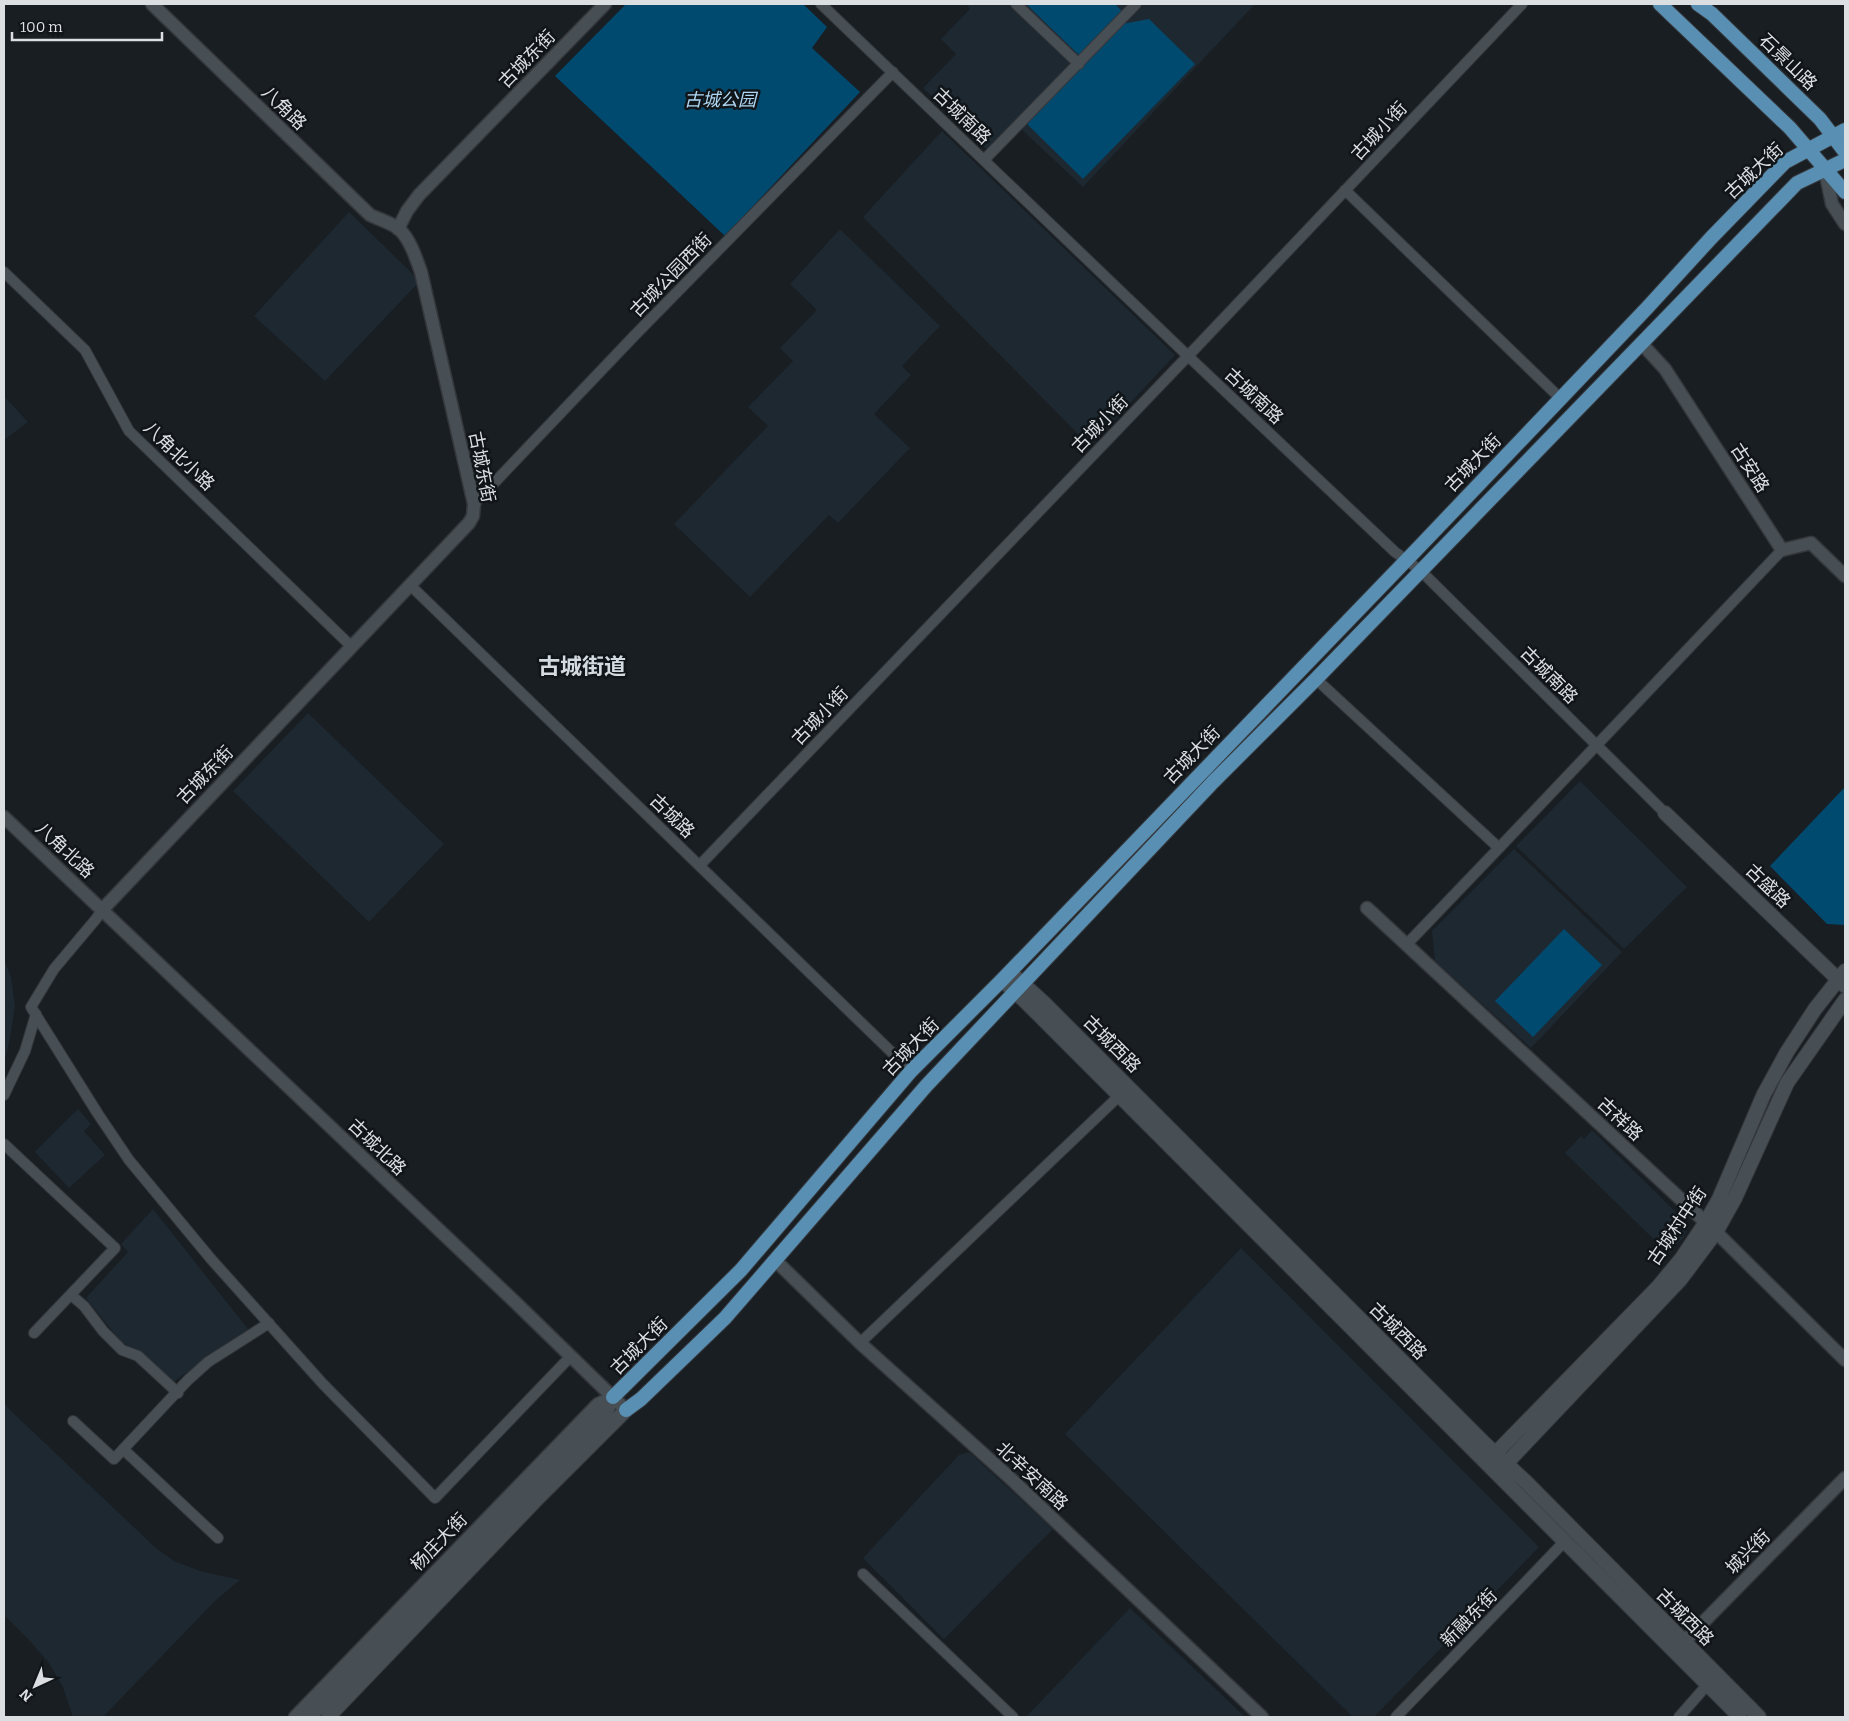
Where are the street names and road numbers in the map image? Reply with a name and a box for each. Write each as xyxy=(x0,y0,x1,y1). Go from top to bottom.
street label: 古城东街 xyxy=(494,25,560,93)
street label: 石景山路 xyxy=(1754,29,1822,95)
street label: 八角路 xyxy=(257,81,311,135)
street label: 古城南路 xyxy=(928,83,996,149)
street label: 古城小街 xyxy=(1346,97,1412,165)
street label: 古城大街 xyxy=(1720,138,1788,204)
street label: 古城公园西街 xyxy=(626,229,716,321)
street label: 古城南路 xyxy=(1220,363,1288,429)
street label: 古城小街 xyxy=(1067,390,1133,458)
street label: 八角北小路 xyxy=(139,417,219,495)
street label: 古城大街 xyxy=(1440,429,1506,497)
street label: 古城东街 xyxy=(464,430,500,504)
street label: 古安路 xyxy=(1726,439,1774,497)
street label: 古城南路 xyxy=(1516,642,1582,708)
street label: 古城小街 xyxy=(787,682,853,750)
street label: 古城大街 xyxy=(1159,721,1225,789)
street label: 古城东街 xyxy=(172,741,238,809)
street label: 古城路 xyxy=(645,789,699,843)
street label: 八角北路 xyxy=(31,817,99,883)
street label: 古盛路 xyxy=(1741,859,1795,913)
street label: 古城西路 xyxy=(1079,1011,1145,1077)
street label: 古城大街 xyxy=(878,1013,944,1081)
street label: 古祥路 xyxy=(1593,1093,1647,1145)
street label: 古城北路 xyxy=(343,1114,411,1180)
street label: 古城村中街 xyxy=(1643,1183,1711,1269)
street label: 古城西路 xyxy=(1365,1298,1431,1364)
street label: 古城大街 xyxy=(606,1313,672,1379)
street label: 北辛安南路 xyxy=(992,1437,1072,1515)
street label: 杨庄大街 xyxy=(406,1508,472,1576)
street label: 城兴街 xyxy=(1721,1525,1775,1579)
street label: 新融东街 xyxy=(1436,1584,1502,1652)
street label: 古城西路 xyxy=(1652,1584,1718,1650)

